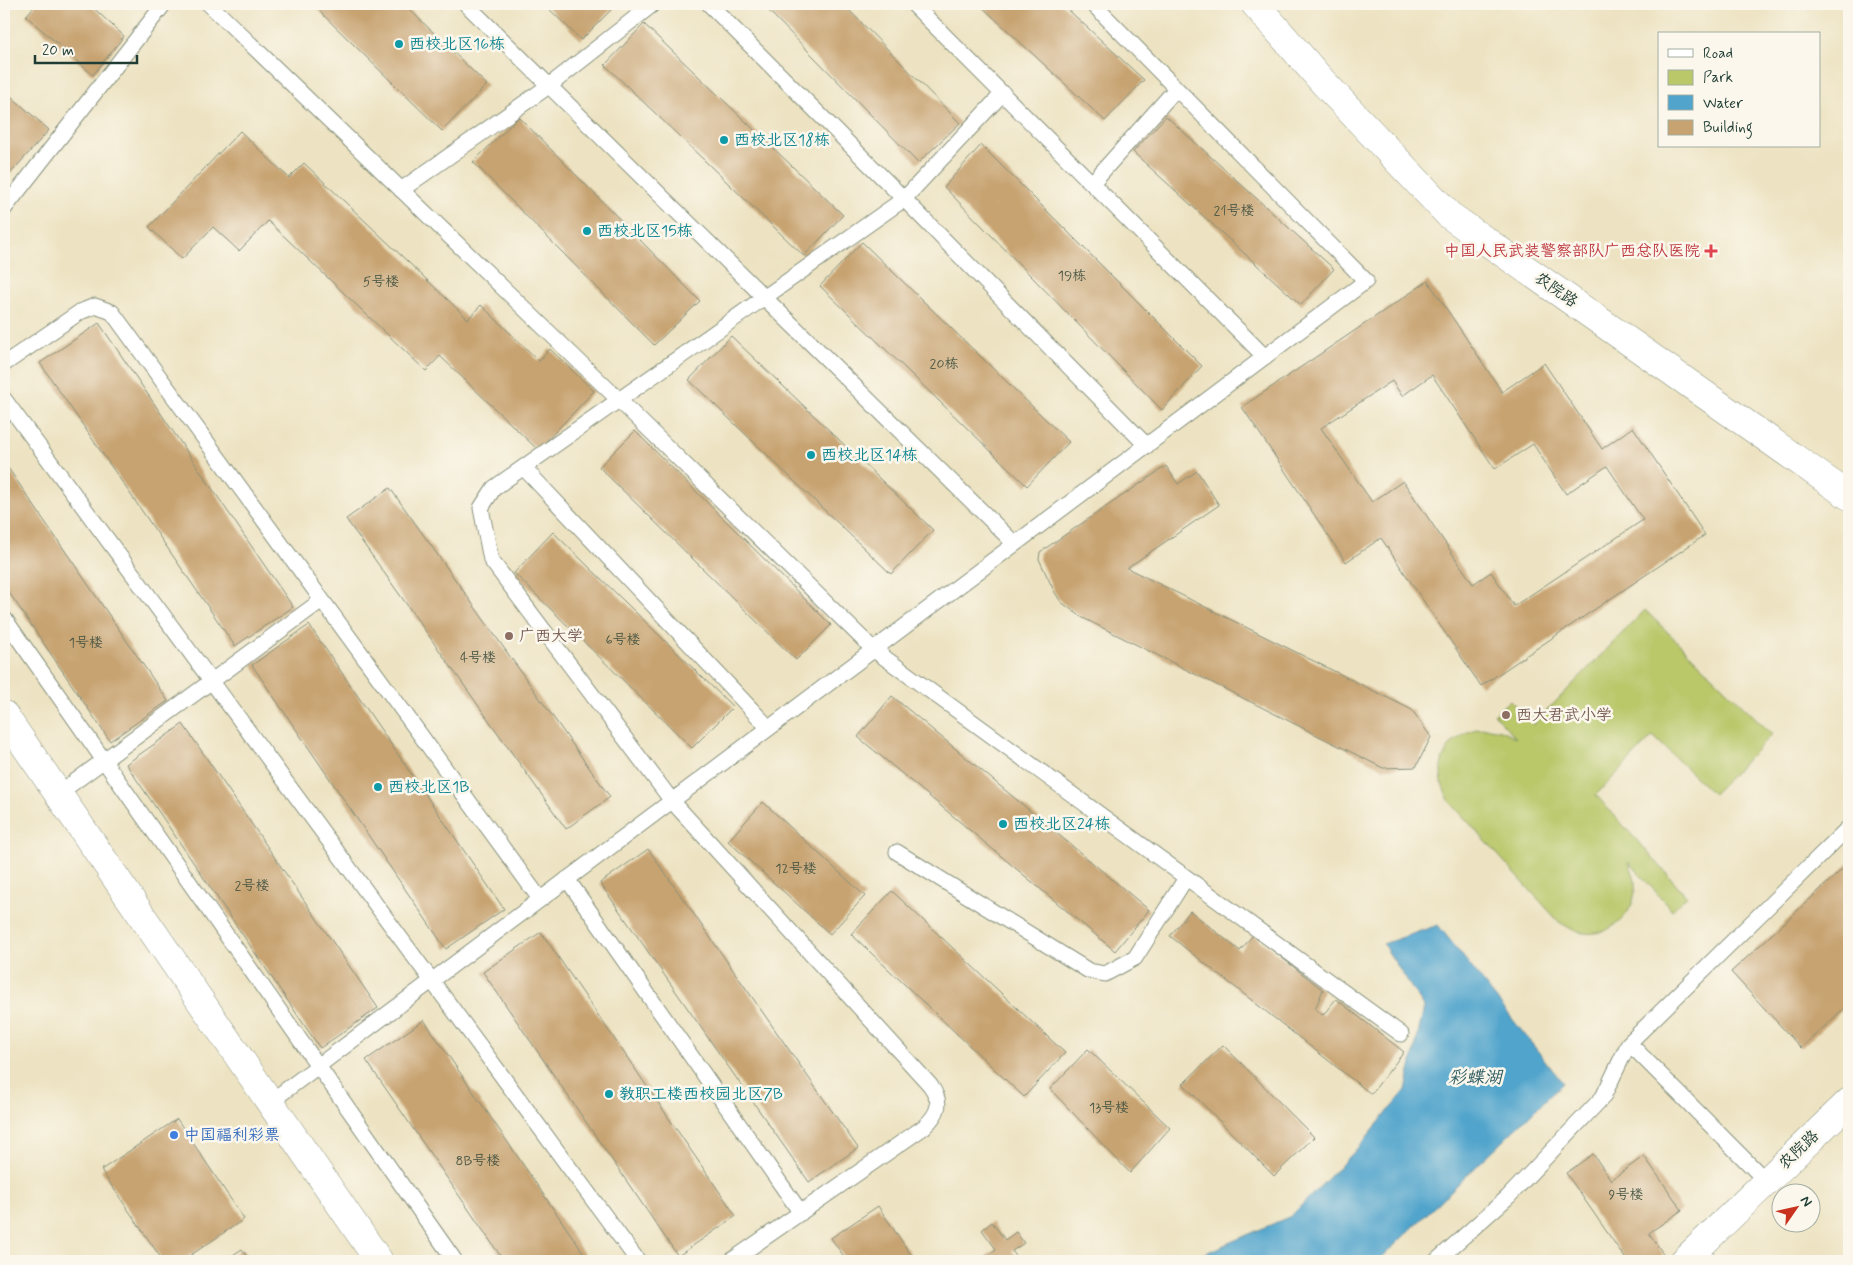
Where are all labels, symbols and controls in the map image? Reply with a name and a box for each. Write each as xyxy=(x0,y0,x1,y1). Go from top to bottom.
scale bar xyxy=(35,32,138,64)
legend xyxy=(1658,32,1820,148)
place label: 西校北区16栋 xyxy=(409,34,505,55)
marker: 西校北区16栋 xyxy=(393,38,405,50)
text: 20 m xyxy=(42,41,74,61)
text: Road xyxy=(1703,44,1733,64)
text: Park xyxy=(1703,68,1733,88)
text: Water xyxy=(1703,94,1743,114)
text: Building xyxy=(1703,118,1753,139)
place label: 西校北区18栋 xyxy=(734,130,830,151)
marker: 西校北区18栋 xyxy=(718,134,730,146)
house number: 21号楼 xyxy=(1214,202,1254,220)
place label: 西校北区15栋 xyxy=(597,221,693,242)
marker: 西校北区15栋 xyxy=(581,225,593,237)
place label: 中国人民武装警察部队广西总队医院 xyxy=(1444,241,1700,262)
marker: 中国人民武装警察部队广西总队医院 xyxy=(1704,244,1718,258)
house number: 19栋 xyxy=(1058,267,1086,285)
street label: 农院路 xyxy=(1530,268,1582,312)
house number: 5号楼 xyxy=(363,273,399,291)
house number: 20栋 xyxy=(930,355,958,373)
place label: 西校北区14栋 xyxy=(821,445,918,466)
marker: 西校北区14栋 xyxy=(805,449,817,461)
place label: 广西大学 xyxy=(519,626,583,647)
marker: 广西大学 xyxy=(503,630,515,642)
house number: 6号楼 xyxy=(605,631,641,649)
house number: 1号楼 xyxy=(69,634,103,652)
house number: 4号楼 xyxy=(460,649,496,667)
place label: 西大君武小学 xyxy=(1516,705,1612,726)
marker: 西大君武小学 xyxy=(1500,709,1512,721)
place label: 西校北区1B xyxy=(388,777,469,798)
marker: 西校北区1B xyxy=(372,781,384,793)
place label: 西校北区24栋 xyxy=(1013,814,1111,835)
marker: 西校北区24栋 xyxy=(997,818,1009,830)
house number: 12号楼 xyxy=(775,860,817,878)
house number: 2号楼 xyxy=(235,877,269,895)
water label: 彩蝶湖 xyxy=(1448,1066,1504,1090)
place label: 教职工楼西校园北区7B xyxy=(619,1084,783,1105)
marker: 教职工楼西校园北区7B xyxy=(603,1088,615,1100)
house number: 13号楼 xyxy=(1089,1099,1129,1117)
place label: 中国福利彩票 xyxy=(184,1125,280,1146)
street label: 农院路 xyxy=(1774,1126,1824,1174)
marker: 中国福利彩票 xyxy=(168,1129,180,1141)
house number: 8B号楼 xyxy=(456,1152,500,1170)
north arrow xyxy=(1770,1182,1820,1232)
house number: 9号楼 xyxy=(1609,1186,1643,1204)
text: N xyxy=(1796,1192,1816,1210)

